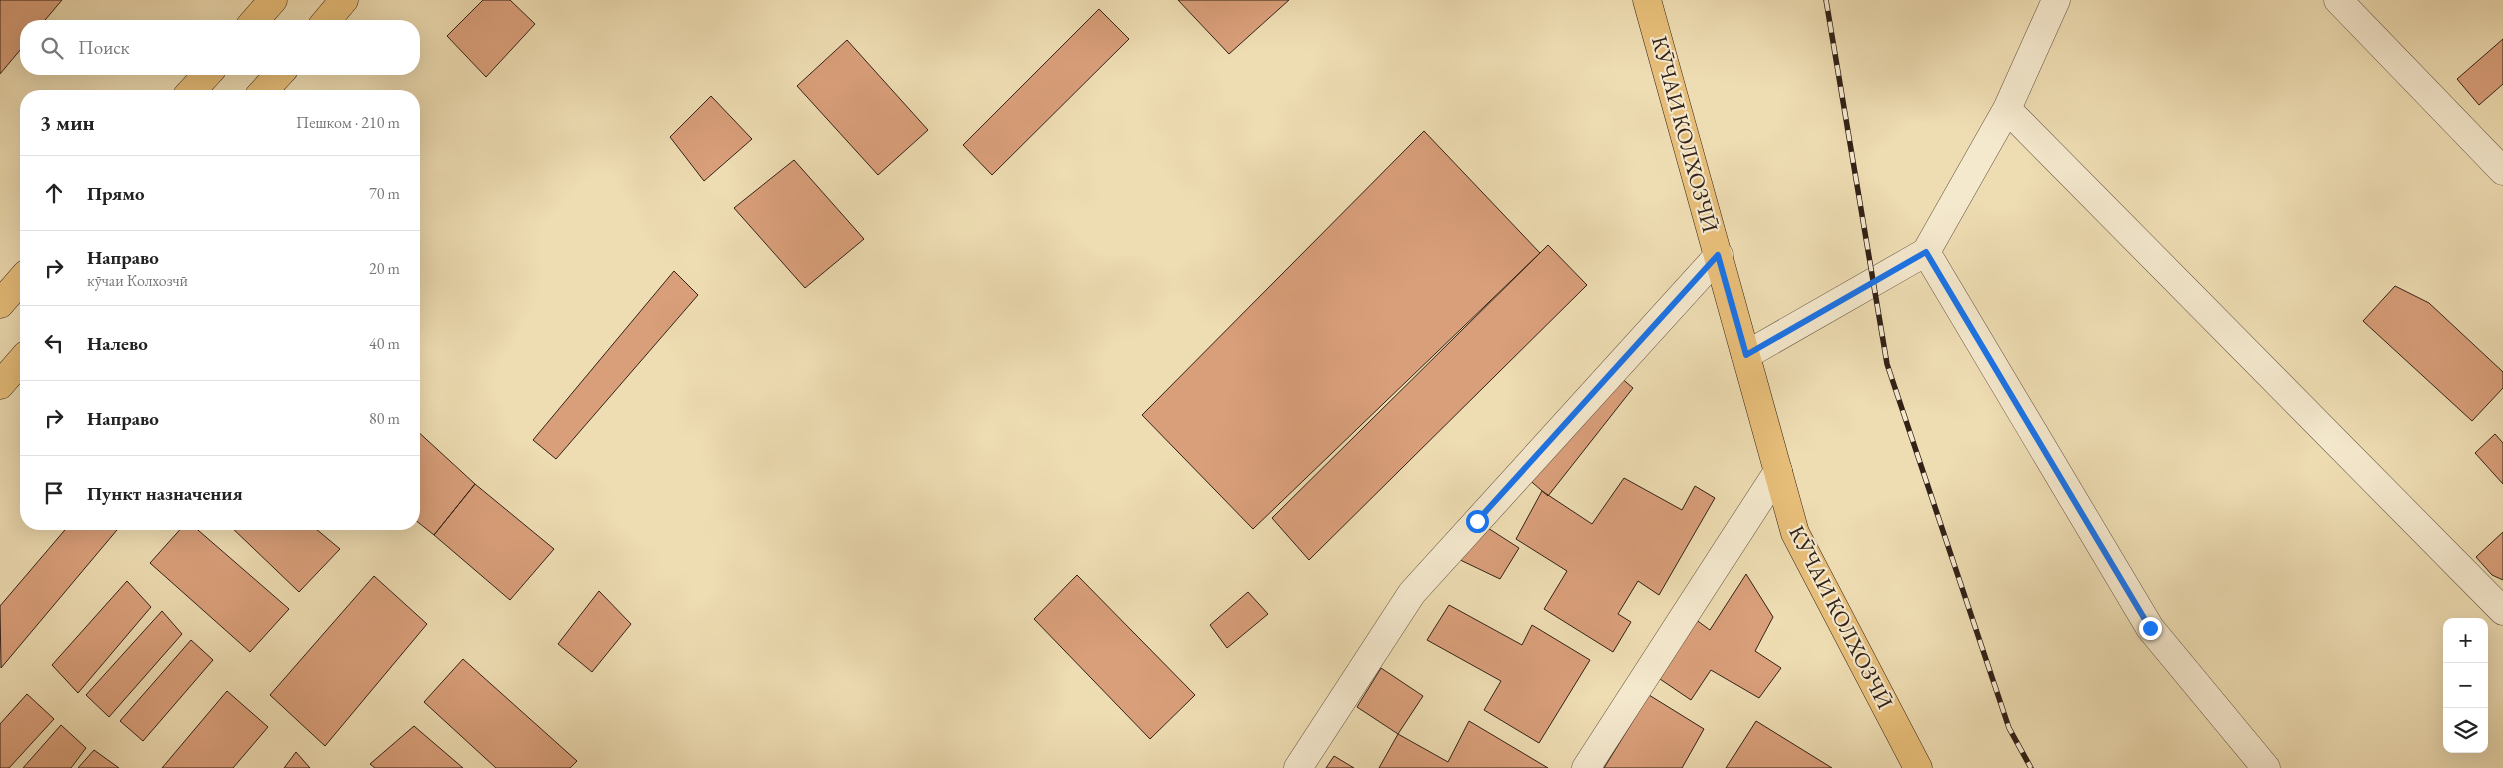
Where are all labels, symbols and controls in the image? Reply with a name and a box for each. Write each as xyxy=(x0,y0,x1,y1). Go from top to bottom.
search box xyxy=(20,20,420,75)
street label: КӮЧАИ КОЛХОЗЧӢ xyxy=(1645,33,1725,235)
icon: search xyxy=(38,34,66,62)
text: Поиск xyxy=(78,35,130,60)
text: 3 мин xyxy=(40,109,95,136)
text: Пешком · 210 m xyxy=(296,112,400,133)
icon: ahead xyxy=(40,179,68,207)
text: Прямо xyxy=(87,181,145,206)
text: 70 m xyxy=(369,183,400,204)
text: Направо xyxy=(87,245,159,270)
icon: right xyxy=(40,254,68,282)
text: 20 m xyxy=(369,258,400,279)
text: кӯчаи Колхозчӣ xyxy=(87,270,188,291)
icon: left xyxy=(40,329,68,357)
text: Налево xyxy=(87,331,148,356)
text: 40 m xyxy=(369,333,400,354)
icon: right xyxy=(40,404,68,432)
text: Направо xyxy=(87,406,159,431)
text: 80 m xyxy=(369,408,400,429)
icon: arrive xyxy=(40,479,68,507)
text: Пункт назначения xyxy=(87,481,243,506)
route start xyxy=(1466,510,1489,533)
street label: КӮЧАИ КОЛХОЗЧӢ xyxy=(1782,521,1900,714)
route end xyxy=(2139,617,2162,640)
map controls xyxy=(2443,618,2488,753)
button: + xyxy=(2443,618,2488,663)
button: − xyxy=(2443,663,2488,708)
button: layers xyxy=(2443,708,2488,753)

